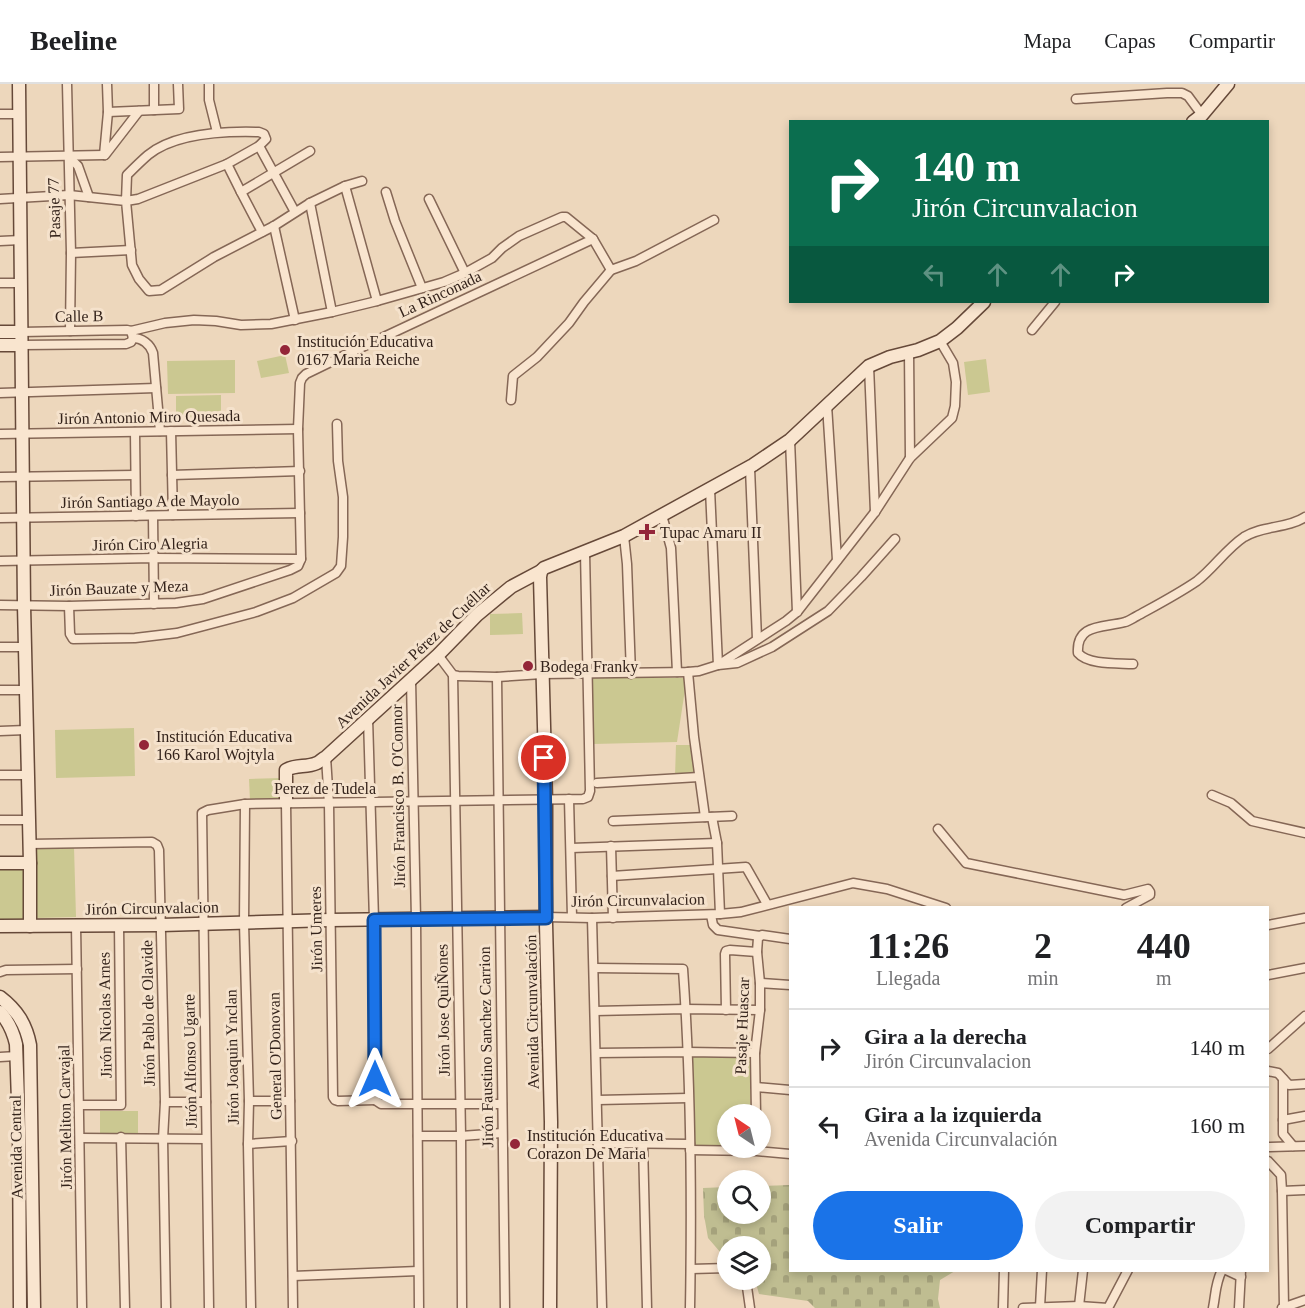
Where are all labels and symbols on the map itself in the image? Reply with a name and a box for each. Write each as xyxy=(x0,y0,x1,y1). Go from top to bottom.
street label: Pasaje 77 xyxy=(44,177,65,239)
street label: La Rinconada xyxy=(396,267,484,321)
street label: Calle B xyxy=(55,307,103,325)
place label: Institución Educativa 0167 Maria Reiche xyxy=(297,333,433,368)
marker: Institución Educativa 0167 Maria Reiche xyxy=(278,343,292,357)
street label: Jirón Antonio Miro Quesada xyxy=(58,407,240,427)
street label: Jirón Santiago A de Mayolo xyxy=(61,491,239,512)
marker: Tupac Amaru II xyxy=(638,523,656,541)
place label: Tupac Amaru II xyxy=(660,524,762,542)
street label: Jirón Ciro Alegria xyxy=(92,534,208,555)
street label: Jirón Bauzate y Meza xyxy=(49,577,189,600)
street label: Avenida Javier Pérez de Cuéllar xyxy=(332,578,494,731)
place label: Bodega Franky xyxy=(540,658,638,676)
marker: Bodega Franky xyxy=(521,659,535,673)
street label: Jirón Francisco B. O'Connor xyxy=(388,704,408,888)
place label: Institución Educativa 166 Karol Wojtyla xyxy=(156,728,292,764)
pin xyxy=(518,732,569,783)
marker: Institución Educativa 166 Karol Wojtyla xyxy=(137,738,151,752)
street label: Perez de Tudela xyxy=(274,780,376,797)
street label: Jirón Umeres xyxy=(307,886,325,972)
street label: Jirón Circunvalacion xyxy=(571,890,705,910)
street label: Jirón Circunvalacion xyxy=(85,898,219,918)
street label: Avenida Circunvalación xyxy=(522,934,542,1090)
street label: Jirón Pablo de Olavide xyxy=(138,940,158,1086)
street label: Jirón Jose QuiÑones xyxy=(433,944,453,1076)
street label: Jirón Faustino Sanchez Carrion xyxy=(476,946,496,1148)
street label: Jirón Nicolas Arnes xyxy=(95,952,115,1078)
street label: Pasaje Huascar xyxy=(732,976,753,1075)
street label: Jirón Joaquin Ynclan xyxy=(222,989,243,1125)
street label: General O'Donovan xyxy=(265,992,285,1120)
street label: Jirón Alfonso Ugarte xyxy=(180,994,201,1128)
street label: Jirón Meliton Carvajal xyxy=(55,1044,76,1190)
position arrow xyxy=(343,1047,407,1111)
street label: Avenida Central xyxy=(7,1094,25,1199)
north arrow xyxy=(717,1104,771,1158)
place label: Institución Educativa Corazon De Maria xyxy=(527,1127,663,1162)
marker: Institución Educativa Corazon De Maria xyxy=(508,1137,522,1151)

